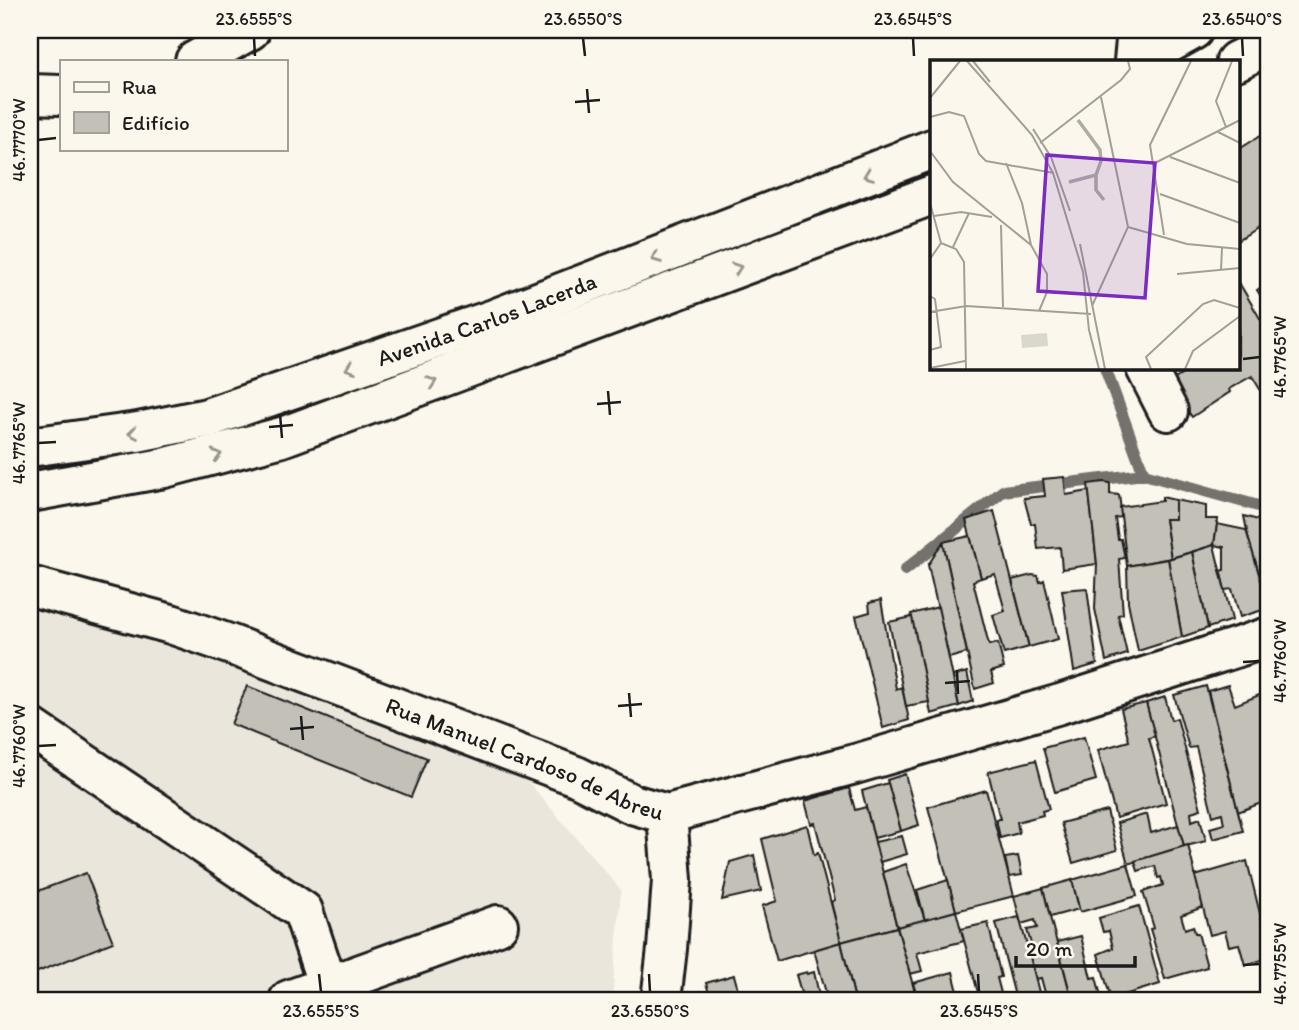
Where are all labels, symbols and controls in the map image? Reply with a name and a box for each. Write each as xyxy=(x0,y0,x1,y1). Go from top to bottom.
text: 23.6555°S xyxy=(215,8,293,30)
text: 23.6550°S xyxy=(544,8,622,30)
text: 23.6545°S xyxy=(874,8,952,30)
text: 23.6540°S xyxy=(1202,8,1282,30)
legend xyxy=(60,60,287,150)
inset map xyxy=(930,60,1240,369)
text: Rua xyxy=(122,74,157,99)
text: 46.7770°W xyxy=(8,98,30,182)
text: Edifício xyxy=(122,110,190,135)
one-way arrow xyxy=(863,166,875,180)
one-way arrow xyxy=(651,249,663,263)
one-way arrow xyxy=(731,262,743,276)
street label: Avenida Carlos Lacerda xyxy=(373,267,600,372)
text: 46.7765°W xyxy=(1269,316,1291,398)
one-way arrow xyxy=(344,359,356,373)
one-way arrow xyxy=(426,376,438,390)
text: 46.7765°W xyxy=(8,402,30,484)
one-way arrow xyxy=(127,425,138,440)
one-way arrow xyxy=(211,449,223,463)
text: 46.7760°W xyxy=(1269,619,1291,703)
street label: Rua Manuel Cardoso de Abreu xyxy=(382,691,667,826)
text: 46.7760°W xyxy=(8,704,30,788)
text: 46.7755°W xyxy=(1269,923,1291,1005)
scale bar xyxy=(1016,925,1134,969)
text: 20 m xyxy=(1026,936,1073,961)
text: 23.6555°S xyxy=(282,1000,360,1022)
text: 23.6550°S xyxy=(611,1000,689,1022)
text: 23.6545°S xyxy=(940,1000,1018,1022)

